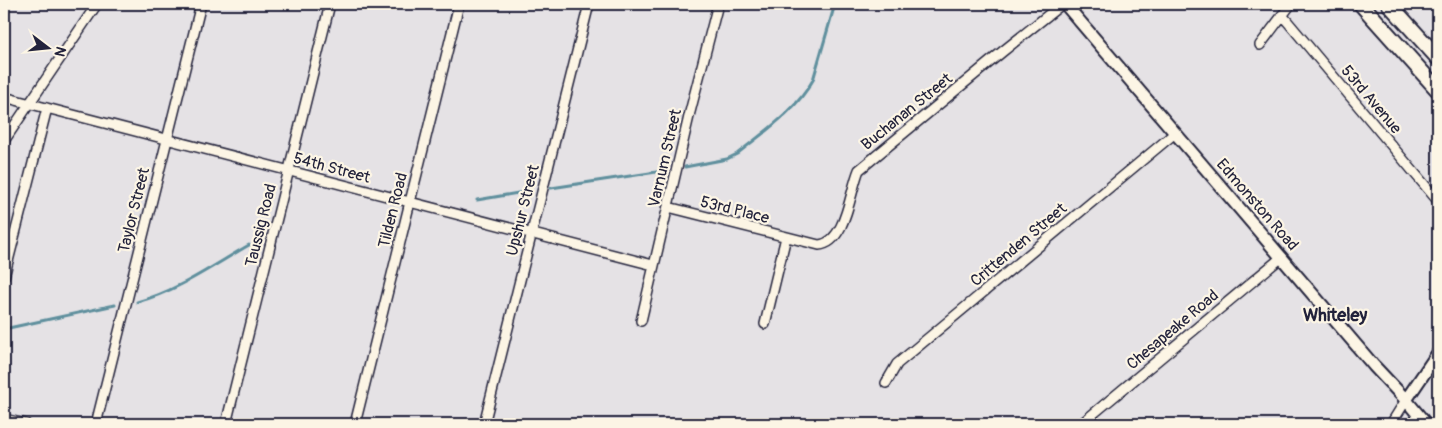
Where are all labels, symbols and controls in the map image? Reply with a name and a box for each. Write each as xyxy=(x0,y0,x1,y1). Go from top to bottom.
north arrow xyxy=(22,22,72,72)
text: N xyxy=(51,45,69,58)
street label: 53rd Avenue xyxy=(1337,61,1406,138)
street label: Buchanan Street xyxy=(857,69,957,155)
street label: Varnum Street xyxy=(644,107,686,209)
street label: 54th Street xyxy=(291,148,373,188)
street label: Edmonston Road xyxy=(1212,155,1303,255)
street label: Upshur Street xyxy=(502,162,544,258)
street label: Taylor Street xyxy=(114,165,154,255)
street label: Tilden Road xyxy=(374,171,412,250)
street label: Taussig Road xyxy=(241,182,281,269)
street label: 53rd Place xyxy=(698,192,771,228)
street label: Crittenden Street xyxy=(966,198,1071,291)
street label: Chesapeake Road xyxy=(1123,285,1223,374)
district label: Whiteley xyxy=(1303,304,1367,327)

